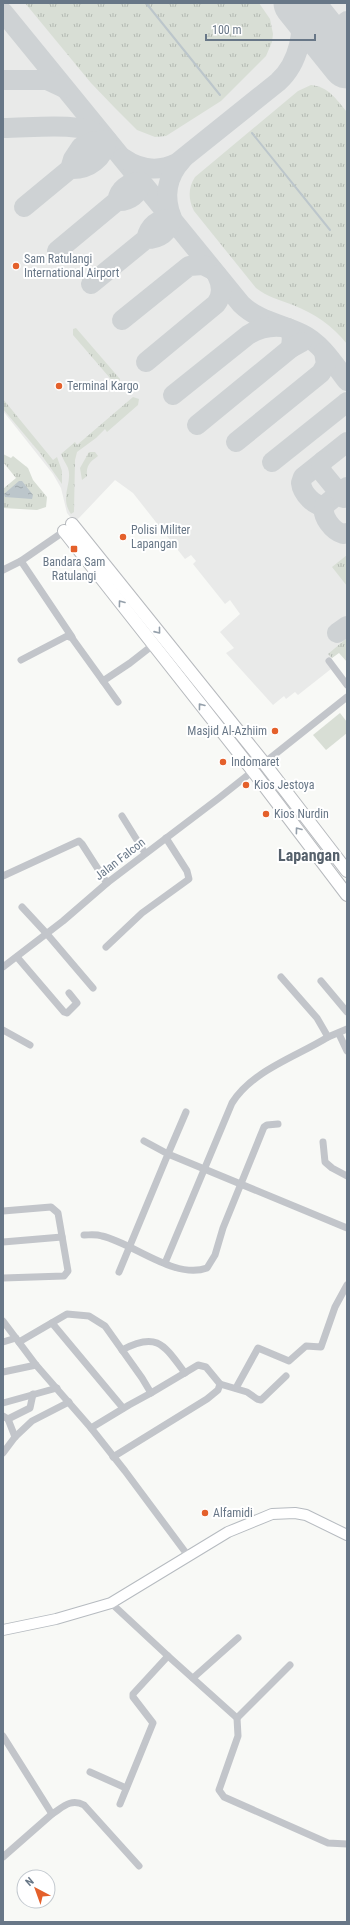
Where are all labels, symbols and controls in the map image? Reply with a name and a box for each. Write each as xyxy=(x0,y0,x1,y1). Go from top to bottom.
scale bar xyxy=(206,16,315,42)
text: 100 m xyxy=(212,23,242,37)
place label: Sam Ratulangi International Airport xyxy=(24,252,120,280)
marker: Sam Ratulangi International Airport xyxy=(11,261,21,271)
place label: Terminal Kargo xyxy=(67,379,139,393)
marker: Terminal Kargo xyxy=(54,381,64,391)
place label: Polisi Militer Lapangan xyxy=(131,523,191,551)
marker: Polisi Militer Lapangan xyxy=(118,532,128,542)
marker: Bandara Sam Ratulangi xyxy=(69,544,79,554)
place label: Bandara Sam Ratulangi xyxy=(43,555,105,583)
one-way arrow xyxy=(119,600,126,607)
one-way arrow xyxy=(153,626,160,633)
one-way arrow xyxy=(199,703,206,710)
place label: Masjid Al-Azhiim xyxy=(187,724,267,738)
marker: Masjid Al-Azhiim xyxy=(270,726,280,736)
place label: Indomaret xyxy=(231,755,280,769)
marker: Indomaret xyxy=(218,757,228,767)
place label: Kios Jestoya xyxy=(254,778,315,792)
marker: Kios Jestoya xyxy=(241,780,251,790)
place label: Kios Nurdin xyxy=(274,807,329,821)
marker: Kios Nurdin xyxy=(261,809,271,819)
one-way arrow xyxy=(296,828,303,835)
street label: Jalan Falcon xyxy=(92,835,148,883)
district label: Lapangan xyxy=(278,846,340,865)
place label: Alfamidi xyxy=(213,1506,253,1520)
marker: Alfamidi xyxy=(200,1508,210,1518)
north arrow xyxy=(16,1869,56,1909)
text: N xyxy=(23,1875,37,1889)

